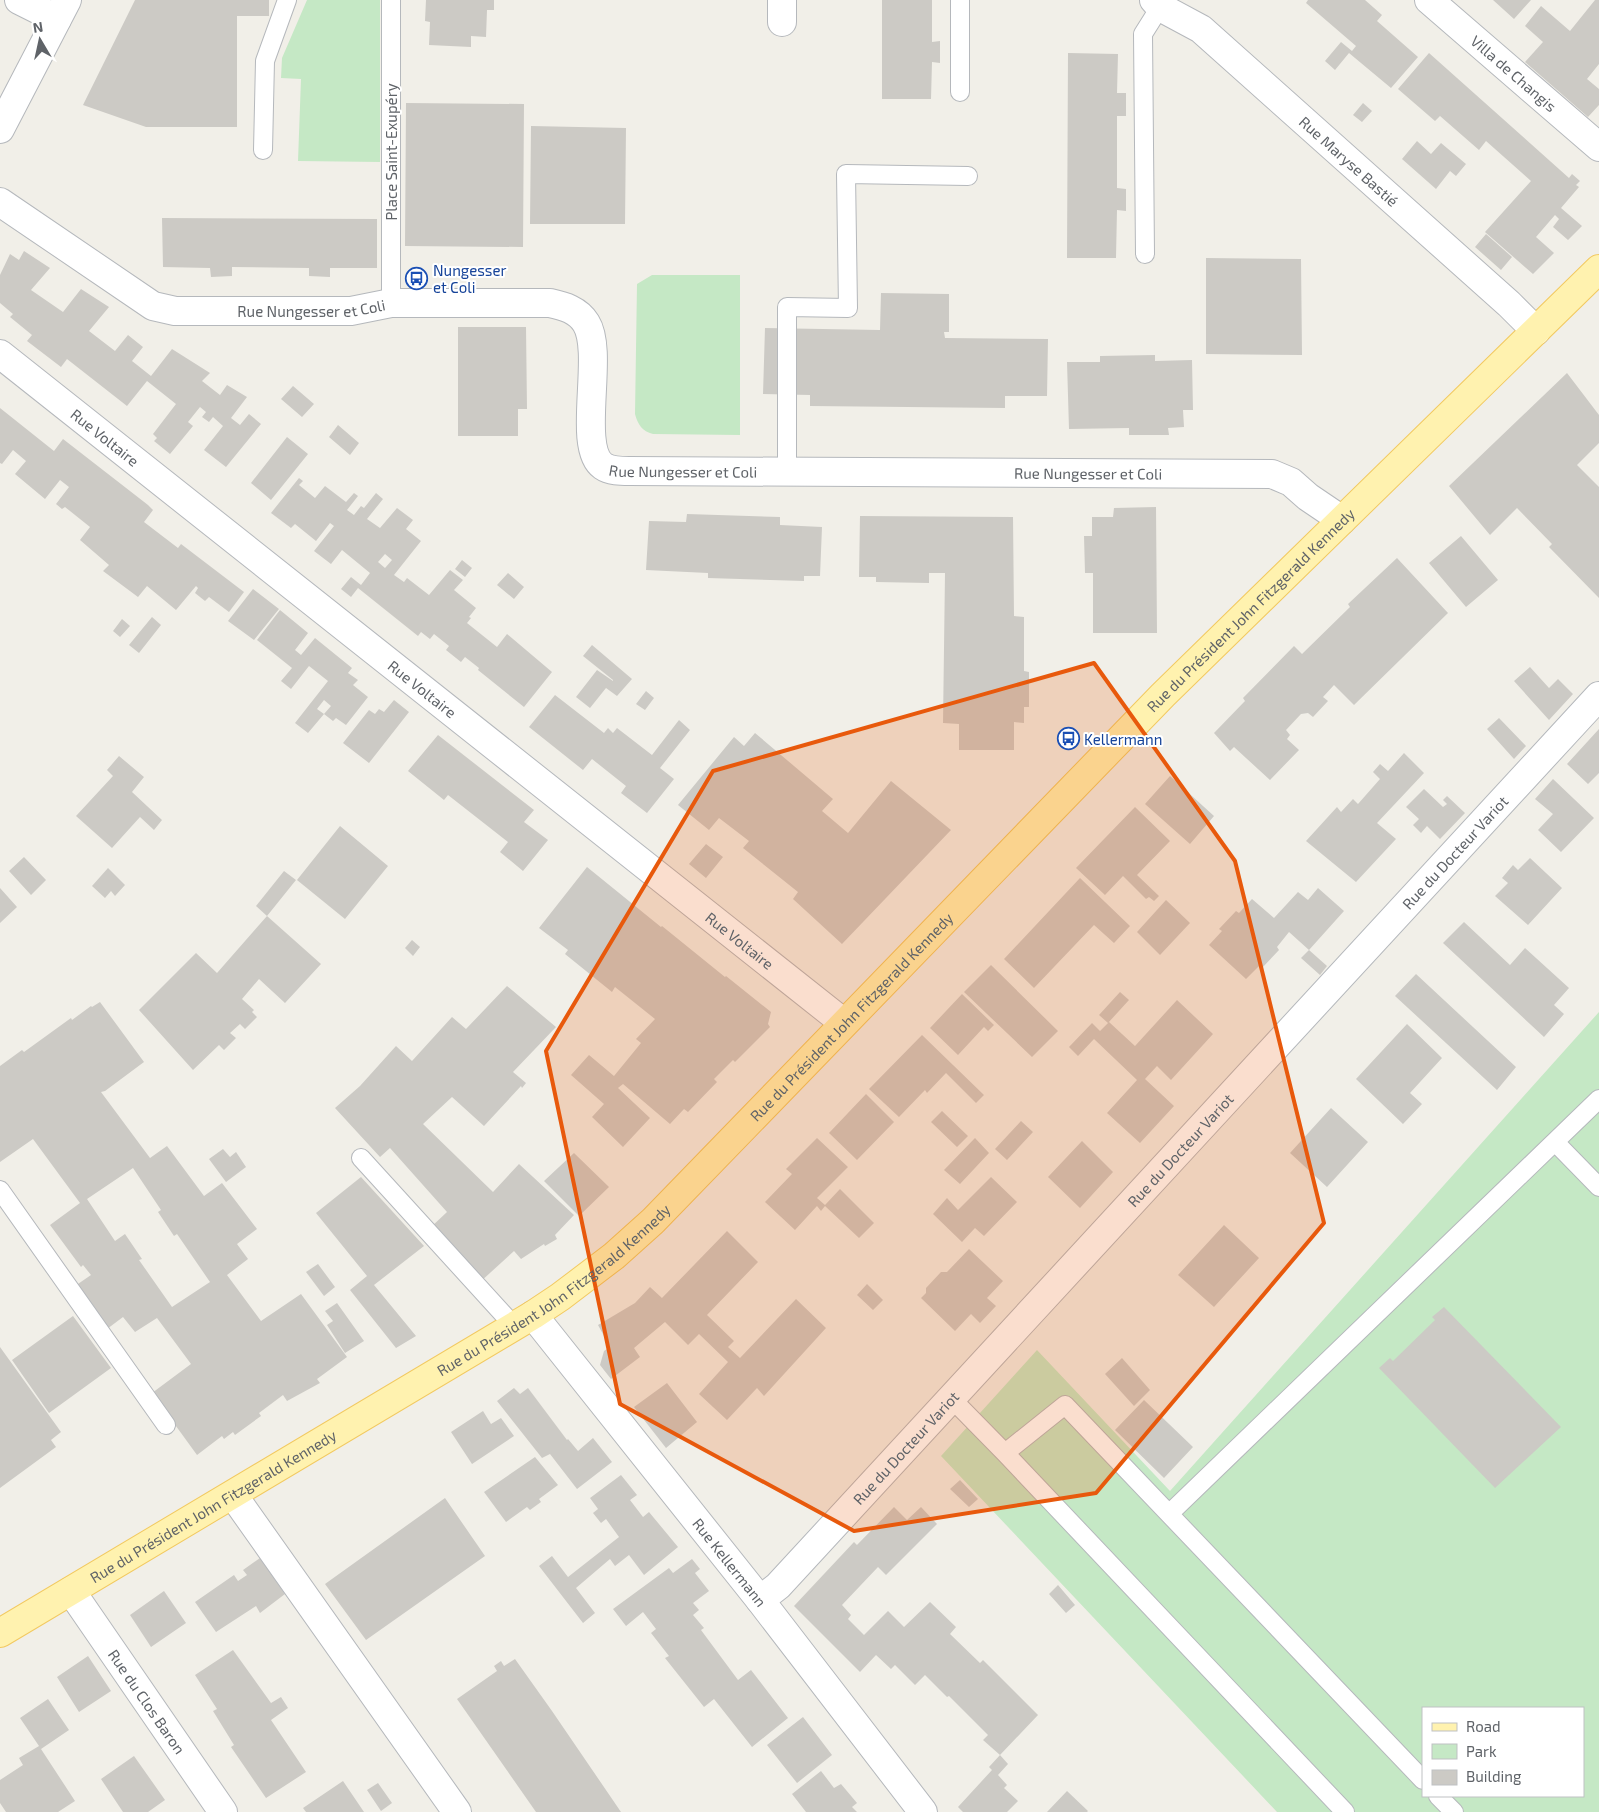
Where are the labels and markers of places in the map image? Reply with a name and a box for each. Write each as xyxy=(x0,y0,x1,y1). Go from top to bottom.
place label: Nungesser et Coli xyxy=(433,261,507,296)
bus stop icon: Nungesser et Coli xyxy=(405,267,429,291)
bus stop icon: Kellermann xyxy=(1056,727,1080,751)
place label: Kellermann xyxy=(1084,730,1163,748)

